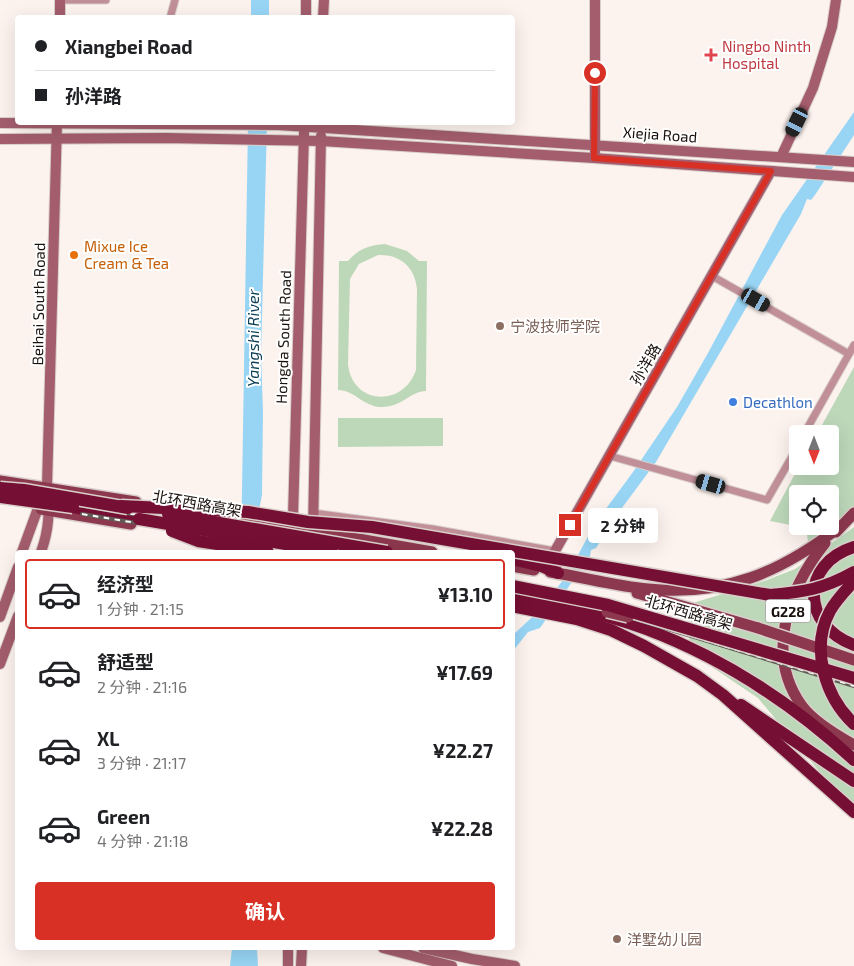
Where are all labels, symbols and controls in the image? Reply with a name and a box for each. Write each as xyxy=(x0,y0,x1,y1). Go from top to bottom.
text: Xiangbei Road xyxy=(65,35,193,58)
place label: Ningbo Ninth Hospital xyxy=(722,37,811,72)
marker: Ningbo Ninth Hospital xyxy=(704,48,718,62)
route start xyxy=(584,62,606,84)
text: 孙洋路 xyxy=(65,84,122,107)
car xyxy=(783,105,810,139)
street label: Xiejia Road xyxy=(622,122,698,147)
place label: Mixue Ice Cream & Tea xyxy=(84,237,169,272)
street label: Beihai South Road xyxy=(28,242,48,366)
marker: Mixue Ice Cream & Tea xyxy=(68,249,80,261)
street label: Hongda South Road xyxy=(272,270,294,404)
car xyxy=(739,286,772,314)
water label: Yangshi River xyxy=(243,288,262,387)
place label: 宁波技师学院 xyxy=(510,317,600,335)
marker: 宁波技师学院 xyxy=(494,320,506,332)
street label: 孙洋路 xyxy=(626,340,664,388)
place label: Decathlon xyxy=(743,393,813,411)
marker: Decathlon xyxy=(727,396,739,408)
north arrow xyxy=(789,425,839,475)
map controls xyxy=(789,425,839,535)
car xyxy=(694,473,727,495)
button: locate xyxy=(789,485,839,535)
street label: 北环西路高架 xyxy=(151,486,243,520)
callout: 2 分钟 xyxy=(588,508,658,542)
route end xyxy=(559,514,581,536)
text: 2 分钟 xyxy=(601,516,645,535)
icon: car xyxy=(37,572,82,617)
text: 经济型 xyxy=(97,572,154,595)
text: ¥13.10 xyxy=(437,583,493,606)
street label: 北环西路高架 xyxy=(643,591,735,633)
text: 1 分钟 · 21:15 xyxy=(97,599,184,618)
road number: G228 xyxy=(766,600,810,622)
icon: car xyxy=(37,650,82,695)
text: 舒适型 xyxy=(97,650,154,673)
text: ¥17.69 xyxy=(436,661,493,684)
text: 2 分钟 · 21:16 xyxy=(97,677,187,696)
text: XL xyxy=(97,727,119,750)
icon: car xyxy=(37,728,82,773)
text: ¥22.27 xyxy=(433,739,493,762)
text: 3 分钟 · 21:17 xyxy=(97,753,186,772)
text: Green xyxy=(97,805,150,828)
icon: car xyxy=(37,806,82,851)
text: ¥22.28 xyxy=(431,817,493,840)
text: 4 分钟 · 21:18 xyxy=(97,831,189,850)
button: 确认 xyxy=(35,882,495,940)
place label: 洋墅幼儿园 xyxy=(627,930,702,948)
marker: 洋墅幼儿园 xyxy=(611,933,623,945)

